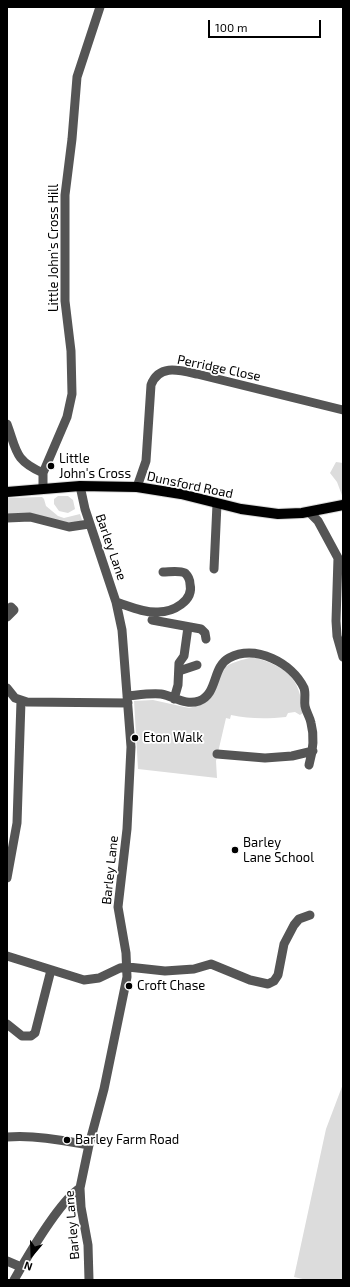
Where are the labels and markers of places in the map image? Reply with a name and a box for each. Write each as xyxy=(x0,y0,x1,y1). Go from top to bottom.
place label: Little John's Cross xyxy=(59,451,131,482)
marker: Little John's Cross xyxy=(46,461,56,471)
place label: Eton Walk xyxy=(143,730,203,746)
marker: Eton Walk xyxy=(130,733,140,743)
place label: Barley Lane School xyxy=(243,835,314,866)
marker: Barley Lane School xyxy=(230,845,240,855)
place label: Croft Chase xyxy=(137,978,205,994)
marker: Croft Chase xyxy=(124,981,134,991)
place label: Barley Farm Road xyxy=(75,1132,179,1148)
marker: Barley Farm Road xyxy=(62,1135,72,1145)

